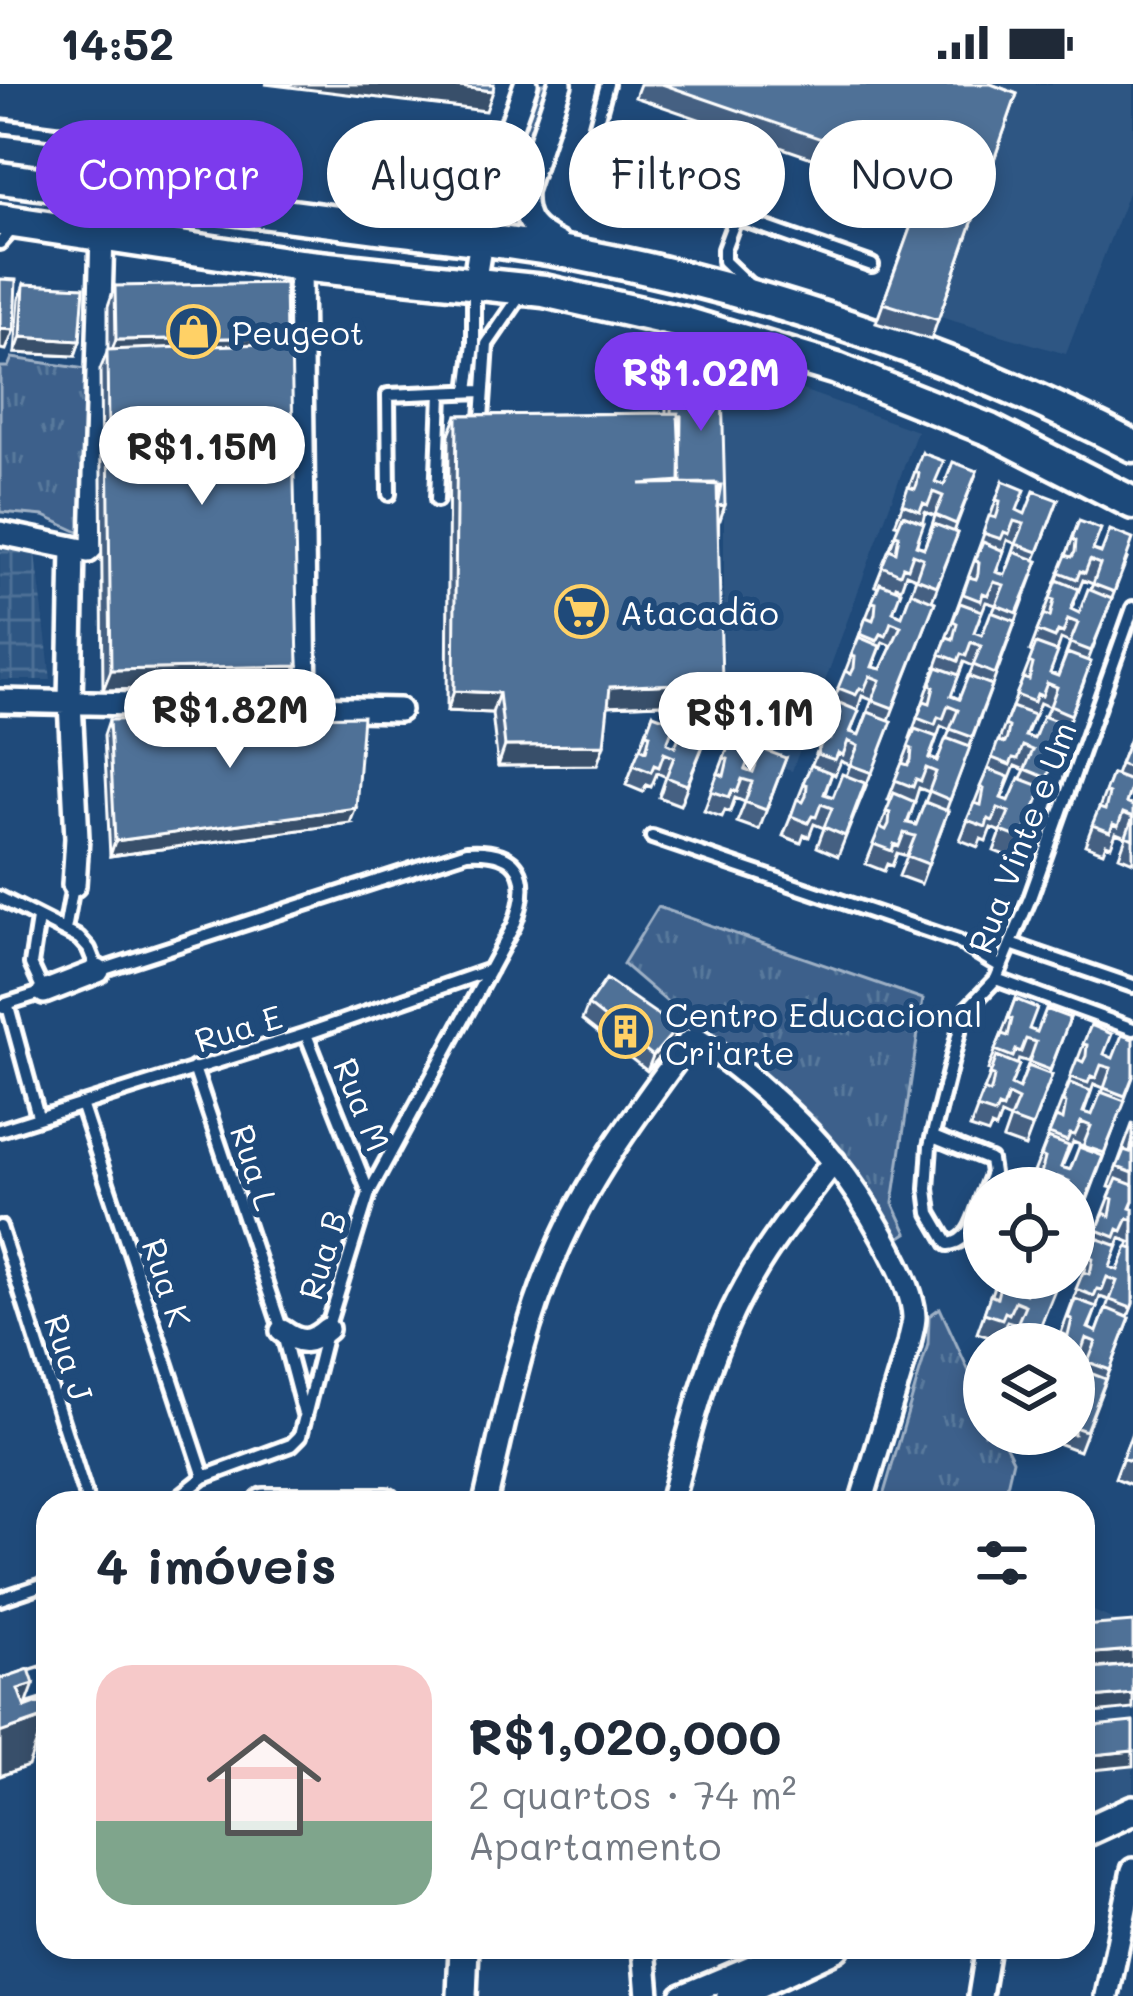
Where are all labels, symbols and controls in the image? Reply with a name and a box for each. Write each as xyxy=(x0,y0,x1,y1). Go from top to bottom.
text: 14:52 xyxy=(60,13,174,71)
chip: Comprar xyxy=(36,120,303,228)
chip: Alugar xyxy=(327,120,545,228)
chip: Filtros xyxy=(569,120,785,228)
chip: Novo xyxy=(809,120,996,228)
shop icon: Peugeot xyxy=(165,303,221,359)
place label: Peugeot xyxy=(232,310,364,353)
pin: R$1.02M xyxy=(590,332,812,434)
text: R$1.02M xyxy=(622,345,780,396)
pin: R$1.15M xyxy=(91,406,313,508)
text: R$1.15M xyxy=(126,419,278,470)
supermarket icon: Atacadão xyxy=(553,583,609,639)
place label: Atacadão xyxy=(620,590,779,633)
pin: R$1.82M xyxy=(119,669,341,771)
pin: R$1.1M xyxy=(652,672,848,774)
text: R$1.82M xyxy=(151,682,309,733)
text: R$1.1M xyxy=(685,685,815,736)
street label: Rua Vinte e Um xyxy=(957,715,1085,959)
place label: Centro Educacional Cri'arte xyxy=(665,992,983,1073)
street label: Rua E xyxy=(189,993,287,1061)
building icon: Centro Educacional Cri'arte xyxy=(598,1004,654,1060)
street label: Rua M xyxy=(325,1051,401,1157)
street label: Rua L xyxy=(222,1119,290,1215)
map controls xyxy=(963,1167,1095,1455)
button: locate xyxy=(963,1167,1095,1299)
street label: Rua B xyxy=(287,1205,355,1305)
street label: Rua K xyxy=(134,1232,202,1332)
street label: Rua J xyxy=(36,1308,104,1406)
button: layers xyxy=(963,1323,1095,1455)
text: 4 imóveis xyxy=(96,1530,336,1597)
icon: filters xyxy=(969,1530,1035,1596)
text: R$1,020,000 xyxy=(468,1701,781,1768)
icon: home xyxy=(192,1713,336,1857)
text: 2 quartos · 74 m² xyxy=(468,1768,797,1819)
text: Apartamento xyxy=(468,1819,722,1870)

